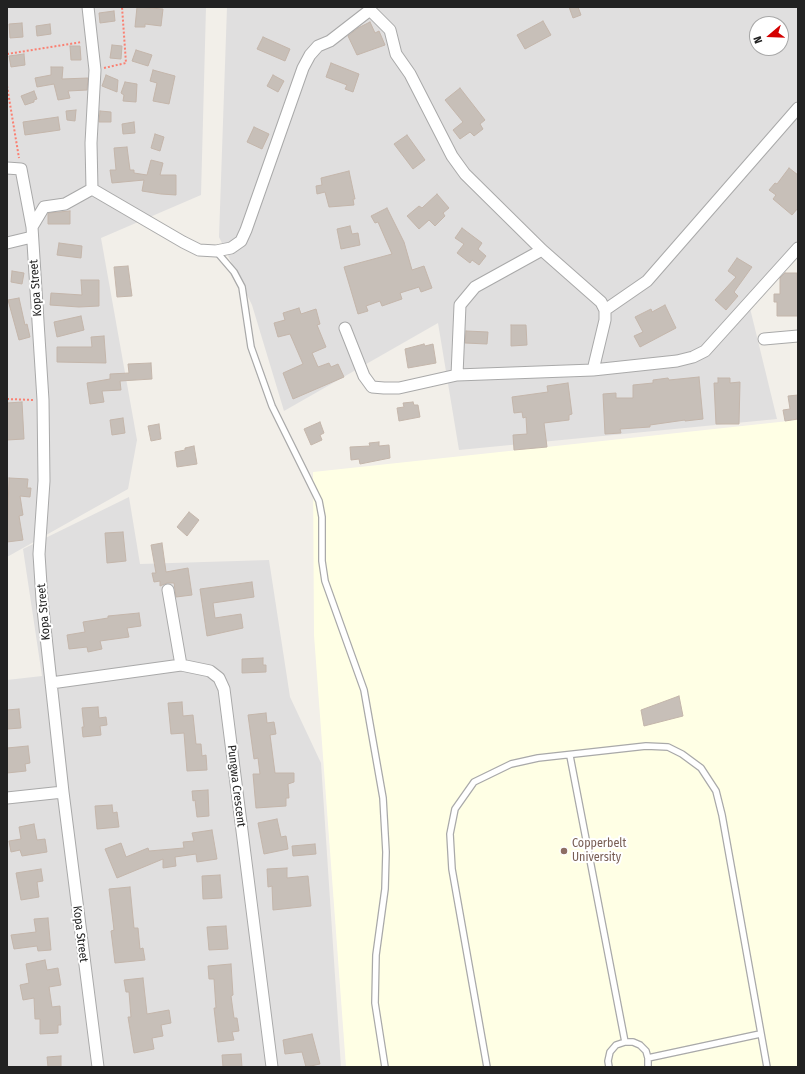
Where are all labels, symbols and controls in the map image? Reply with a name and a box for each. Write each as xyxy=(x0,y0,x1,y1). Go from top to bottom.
north arrow xyxy=(749,16,789,56)
text: N xyxy=(751,35,765,45)
street label: Kopa Street xyxy=(27,259,45,317)
street label: Kopa Street xyxy=(34,583,54,641)
street label: Pungwa Crescent xyxy=(224,744,248,828)
place label: Copperbelt University xyxy=(572,837,626,865)
marker: Copperbelt University xyxy=(559,846,569,856)
street label: Kopa Street xyxy=(69,905,91,963)

